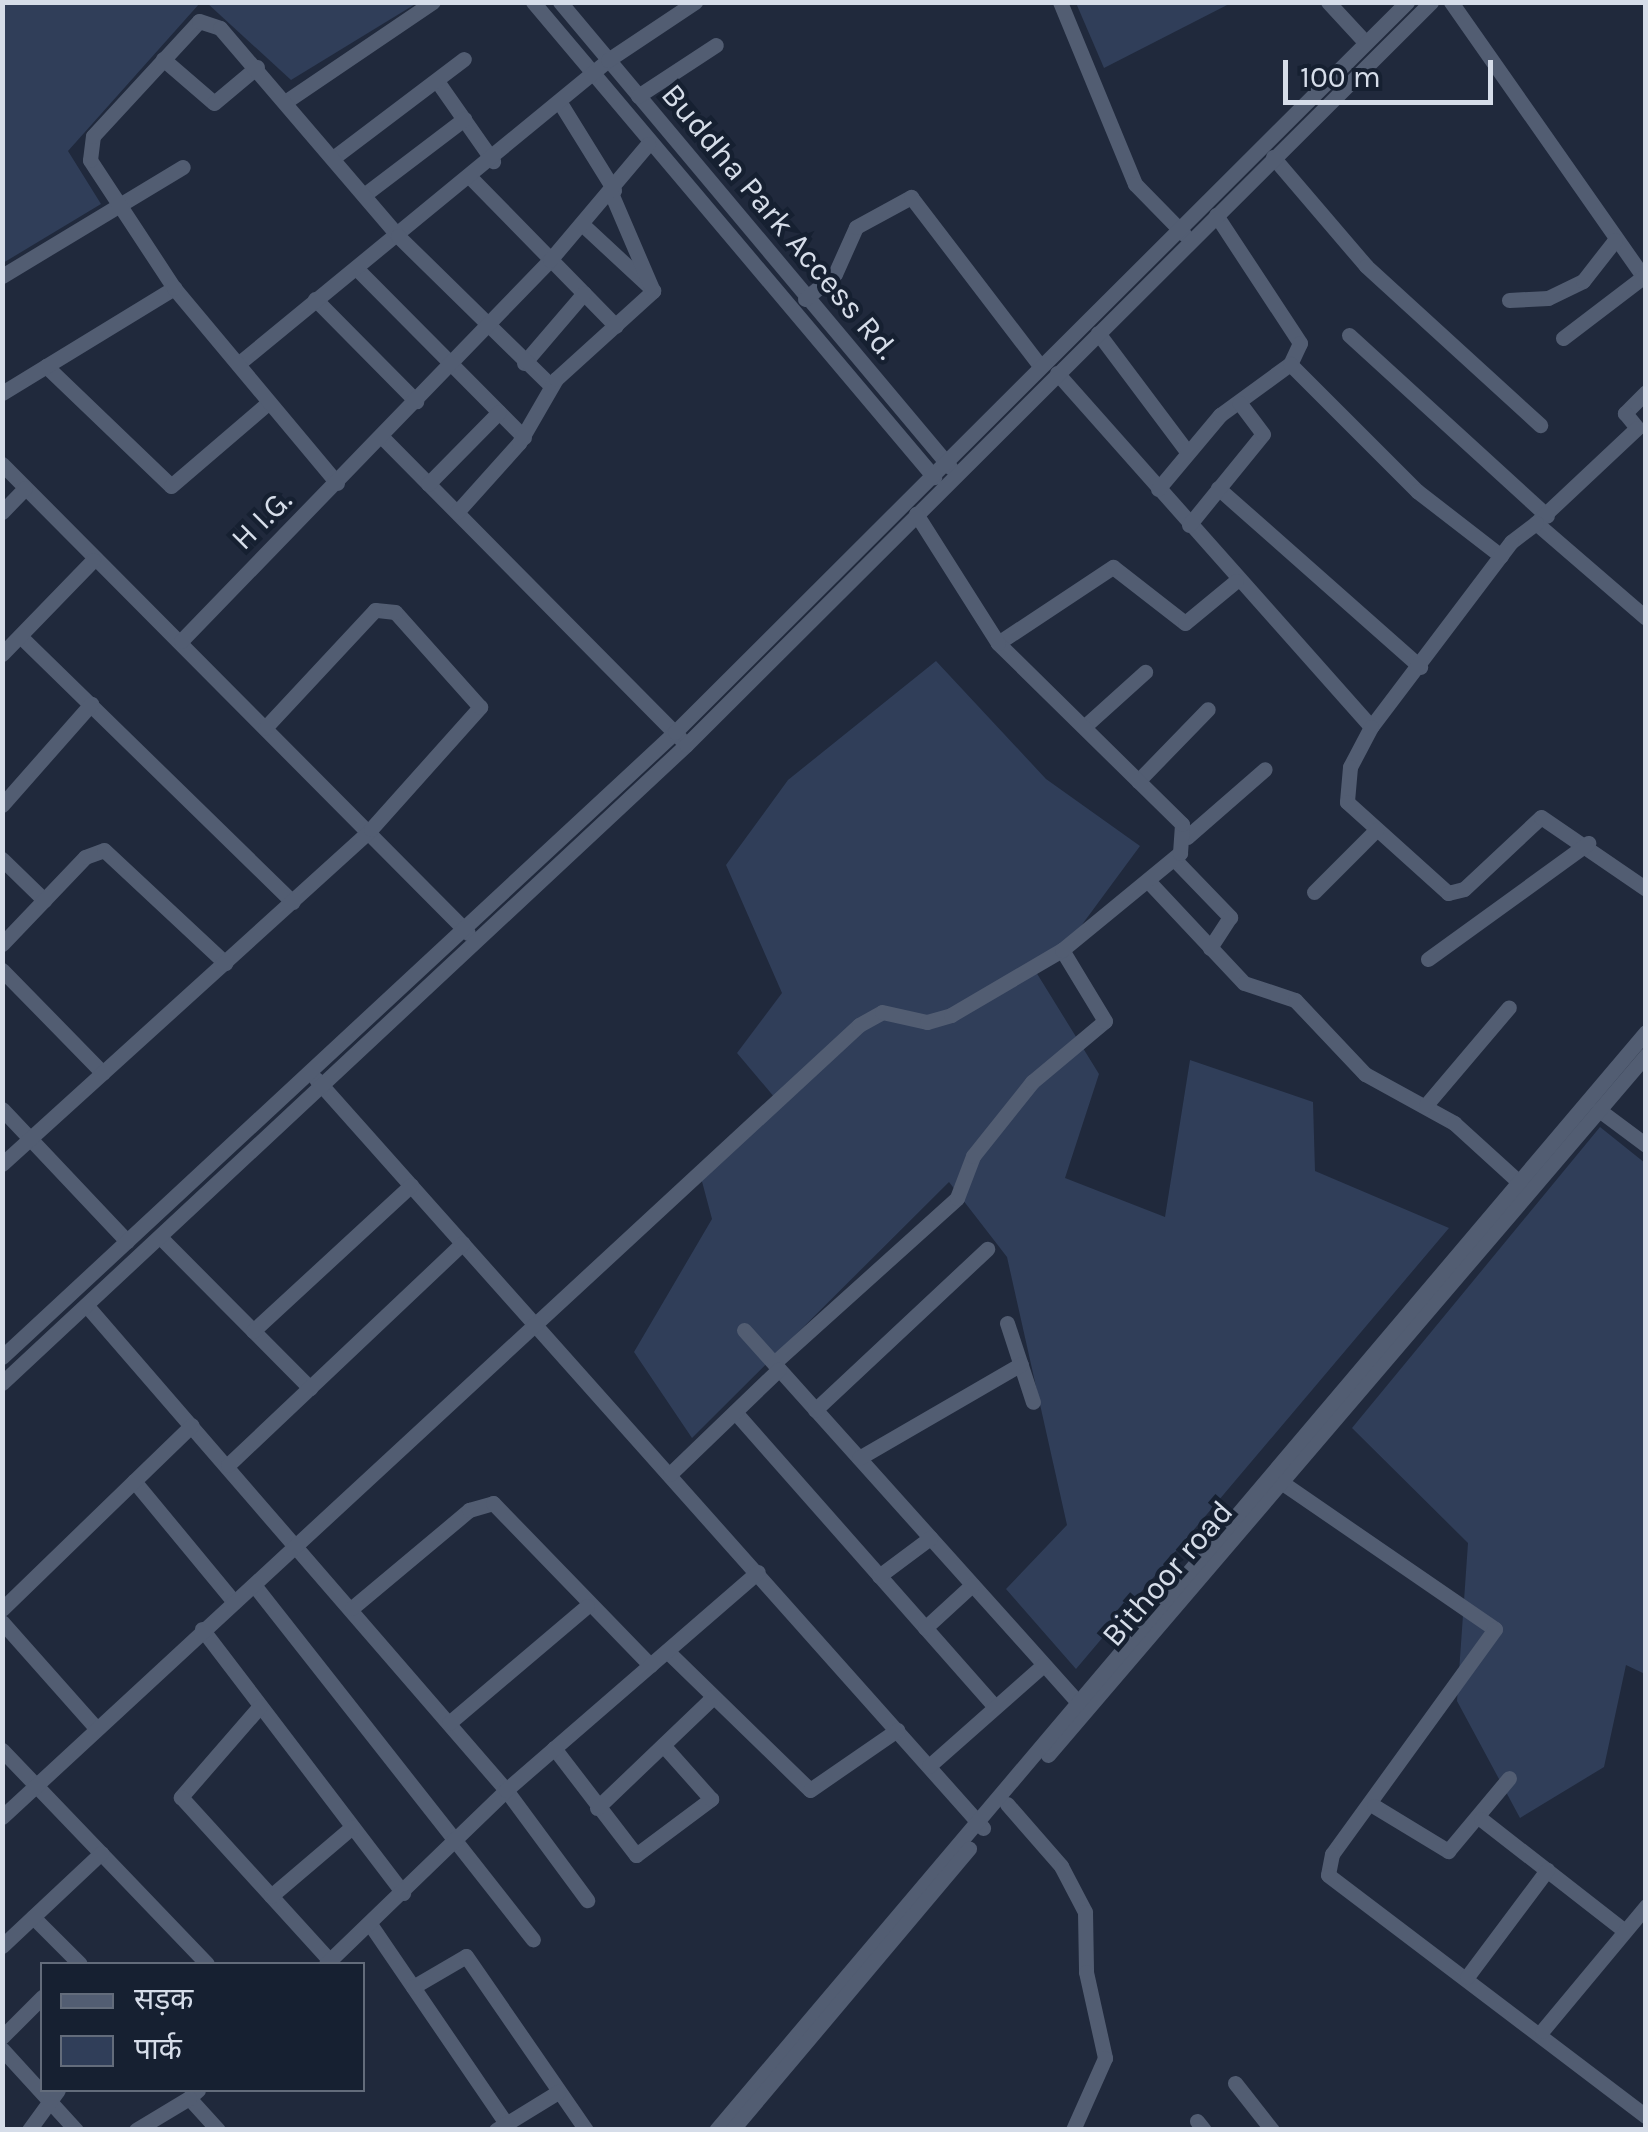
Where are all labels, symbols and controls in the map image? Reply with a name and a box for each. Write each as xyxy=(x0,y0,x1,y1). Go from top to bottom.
scale bar xyxy=(1288,40,1498,102)
text: 100 m xyxy=(1300,59,1381,95)
street label: Buddha Park Access Rd. xyxy=(653,77,905,367)
street label: H I.G. xyxy=(224,482,300,558)
street label: Bithoor road xyxy=(1094,1493,1242,1655)
legend xyxy=(40,1962,365,2092)
text: सड़क xyxy=(134,1981,193,2017)
text: पार्क xyxy=(134,2031,182,2067)

